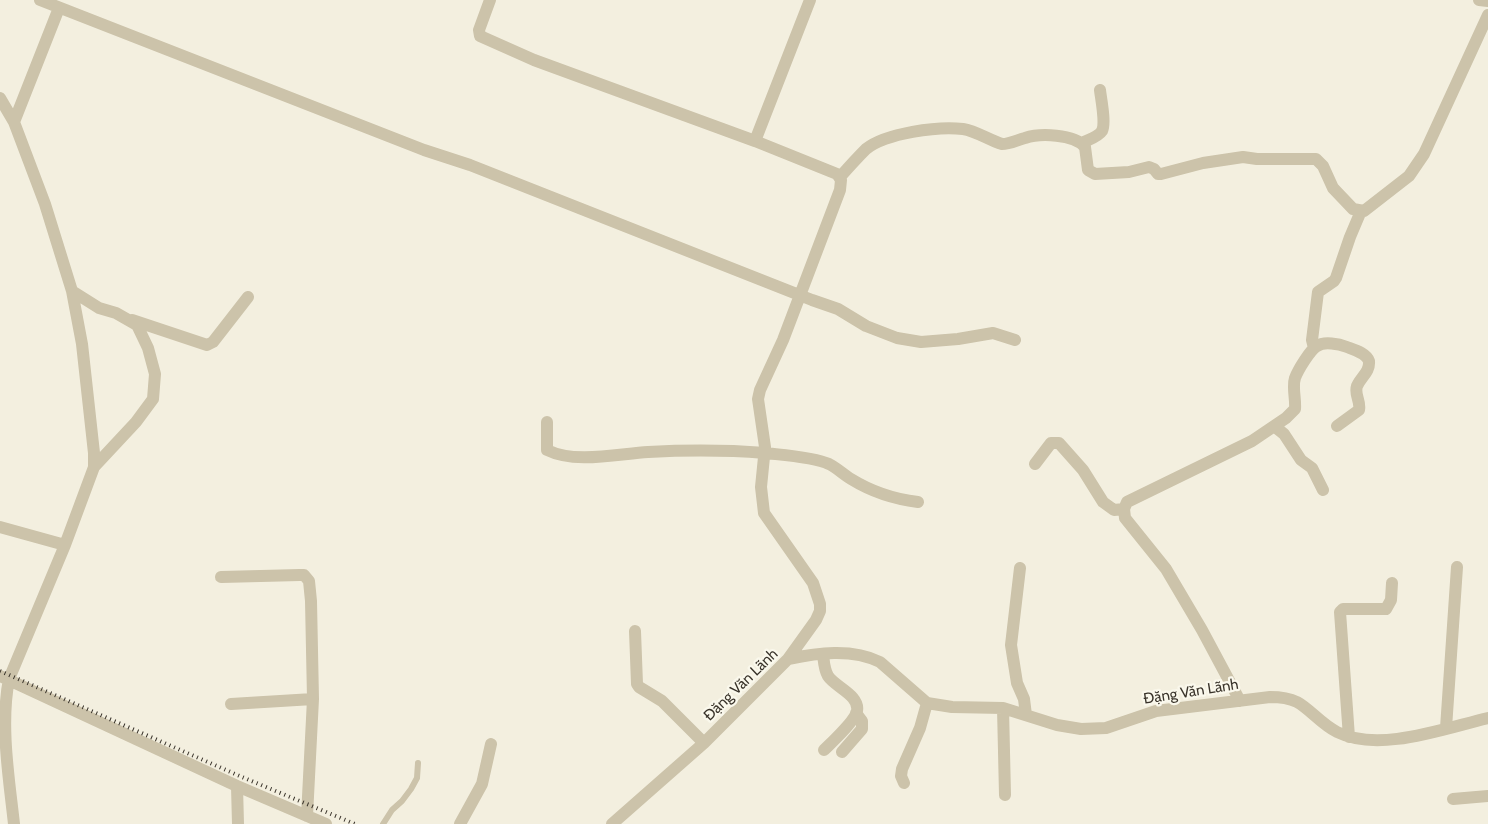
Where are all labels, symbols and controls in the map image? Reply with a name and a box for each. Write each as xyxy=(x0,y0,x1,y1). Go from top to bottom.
street label: Đặng Văn Lãnh xyxy=(700,645,782,725)
street label: Đặng Văn Lãnh xyxy=(1142,676,1240,708)

